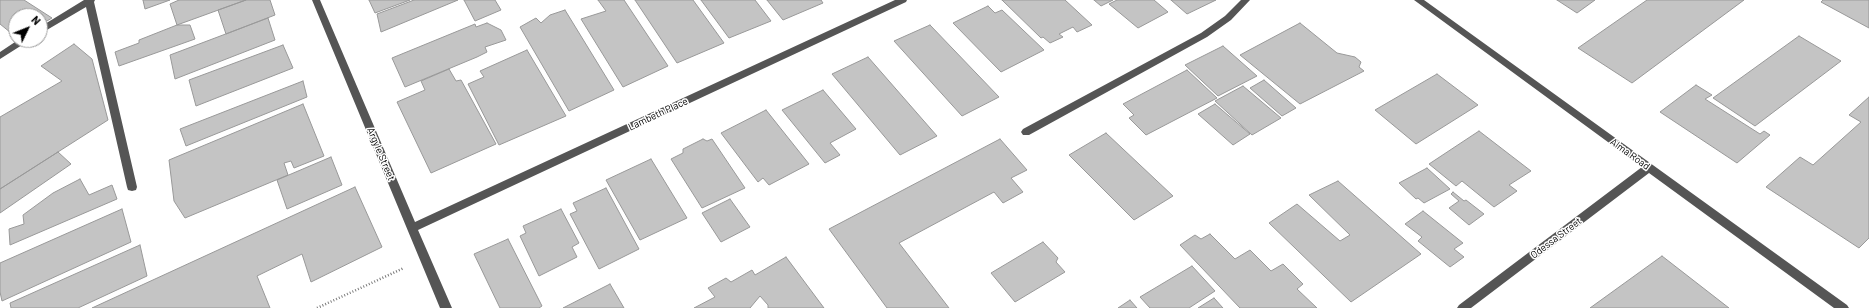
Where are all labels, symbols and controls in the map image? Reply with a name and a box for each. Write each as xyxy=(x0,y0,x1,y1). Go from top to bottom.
north arrow xyxy=(8,8,48,48)
text: N xyxy=(29,13,44,27)
street label: Lambeth Place xyxy=(626,95,690,133)
street label: Argyle Street xyxy=(364,126,398,182)
street label: Alma Road xyxy=(1608,136,1652,172)
street label: Odessa Street xyxy=(1528,215,1584,261)

